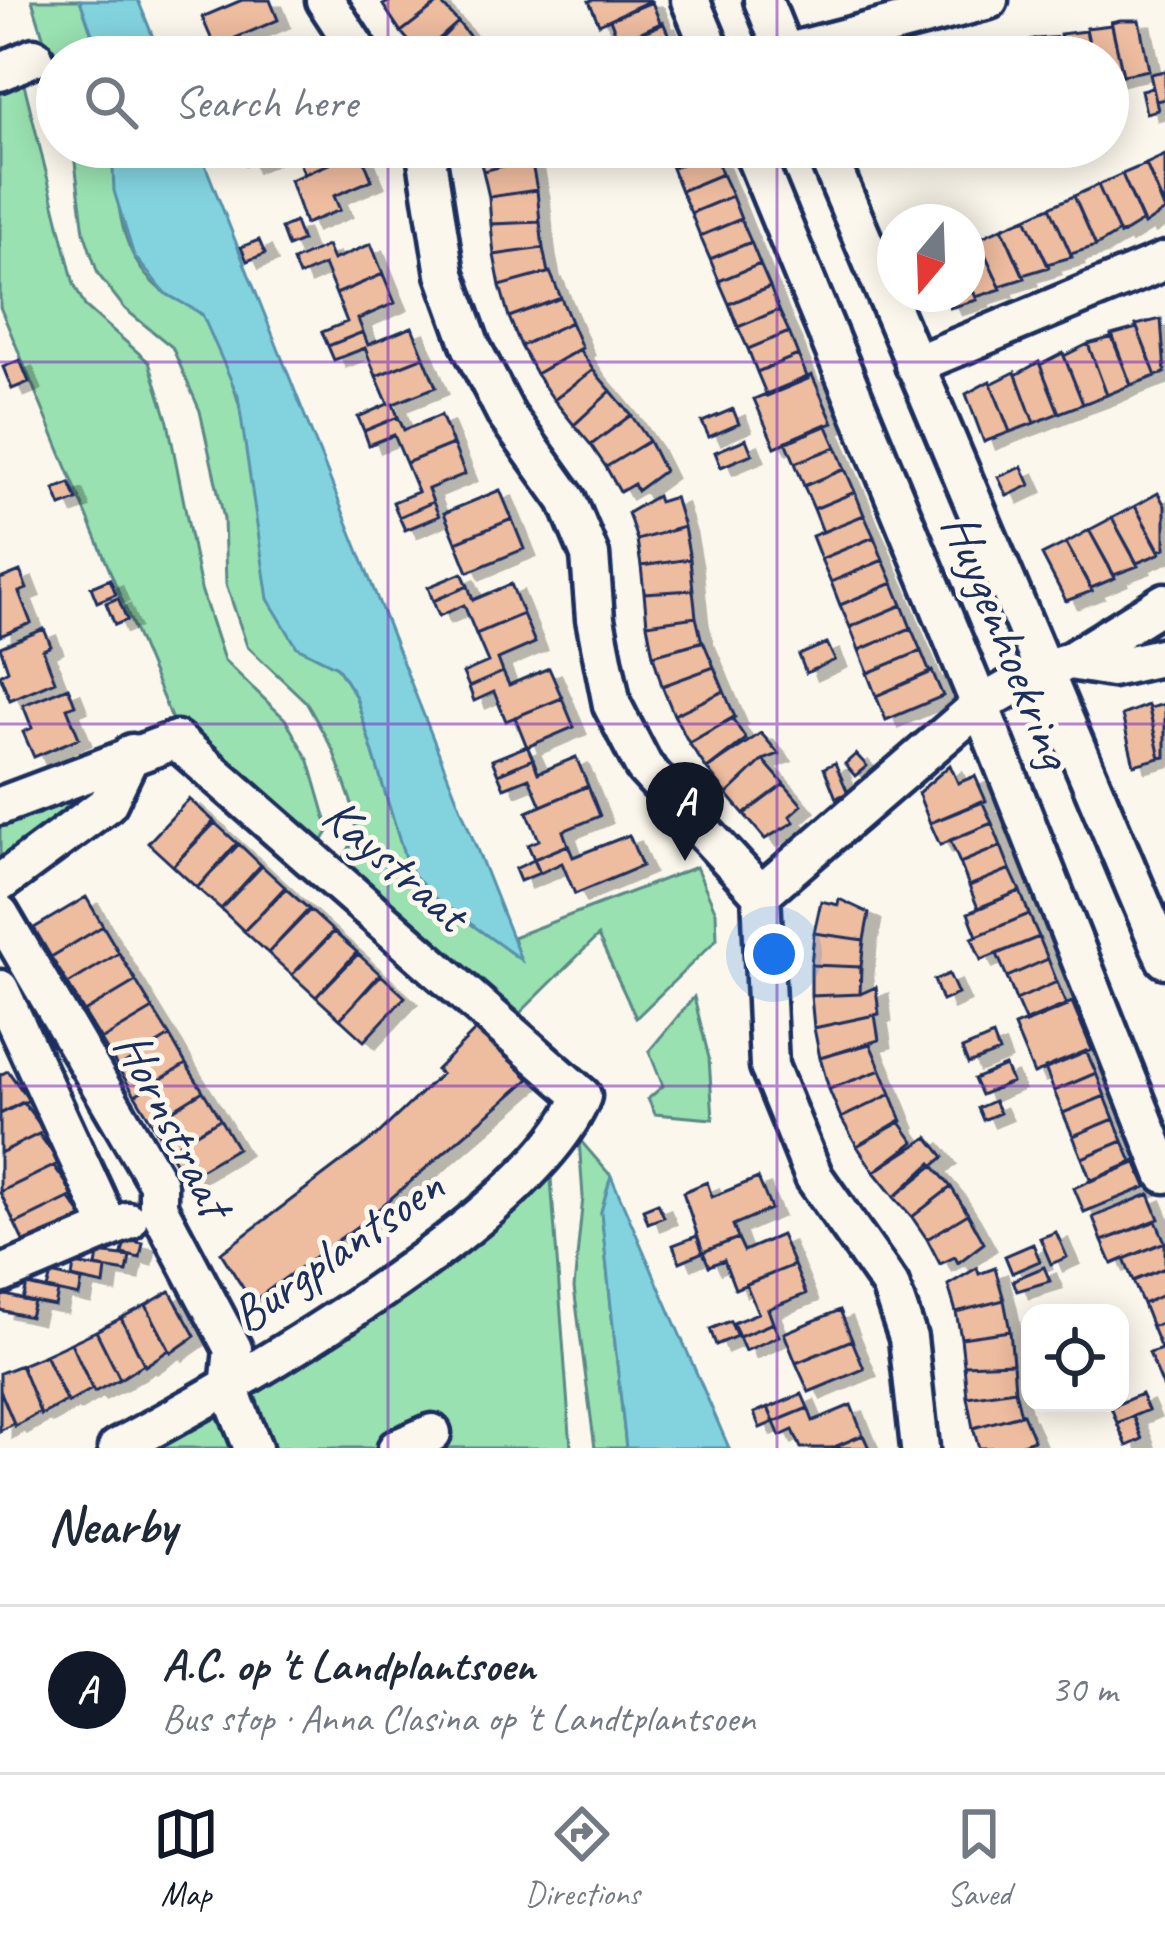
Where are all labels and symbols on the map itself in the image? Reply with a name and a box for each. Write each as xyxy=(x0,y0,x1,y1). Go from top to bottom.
north arrow xyxy=(877,204,985,312)
street label: Huygenhoekring xyxy=(928,504,1089,780)
pin: A xyxy=(646,762,724,861)
street label: Kaystraat xyxy=(310,783,486,948)
your location xyxy=(744,924,804,984)
street label: Hornstraat xyxy=(100,1021,250,1233)
street label: Burgplantsoen xyxy=(218,1153,457,1346)

